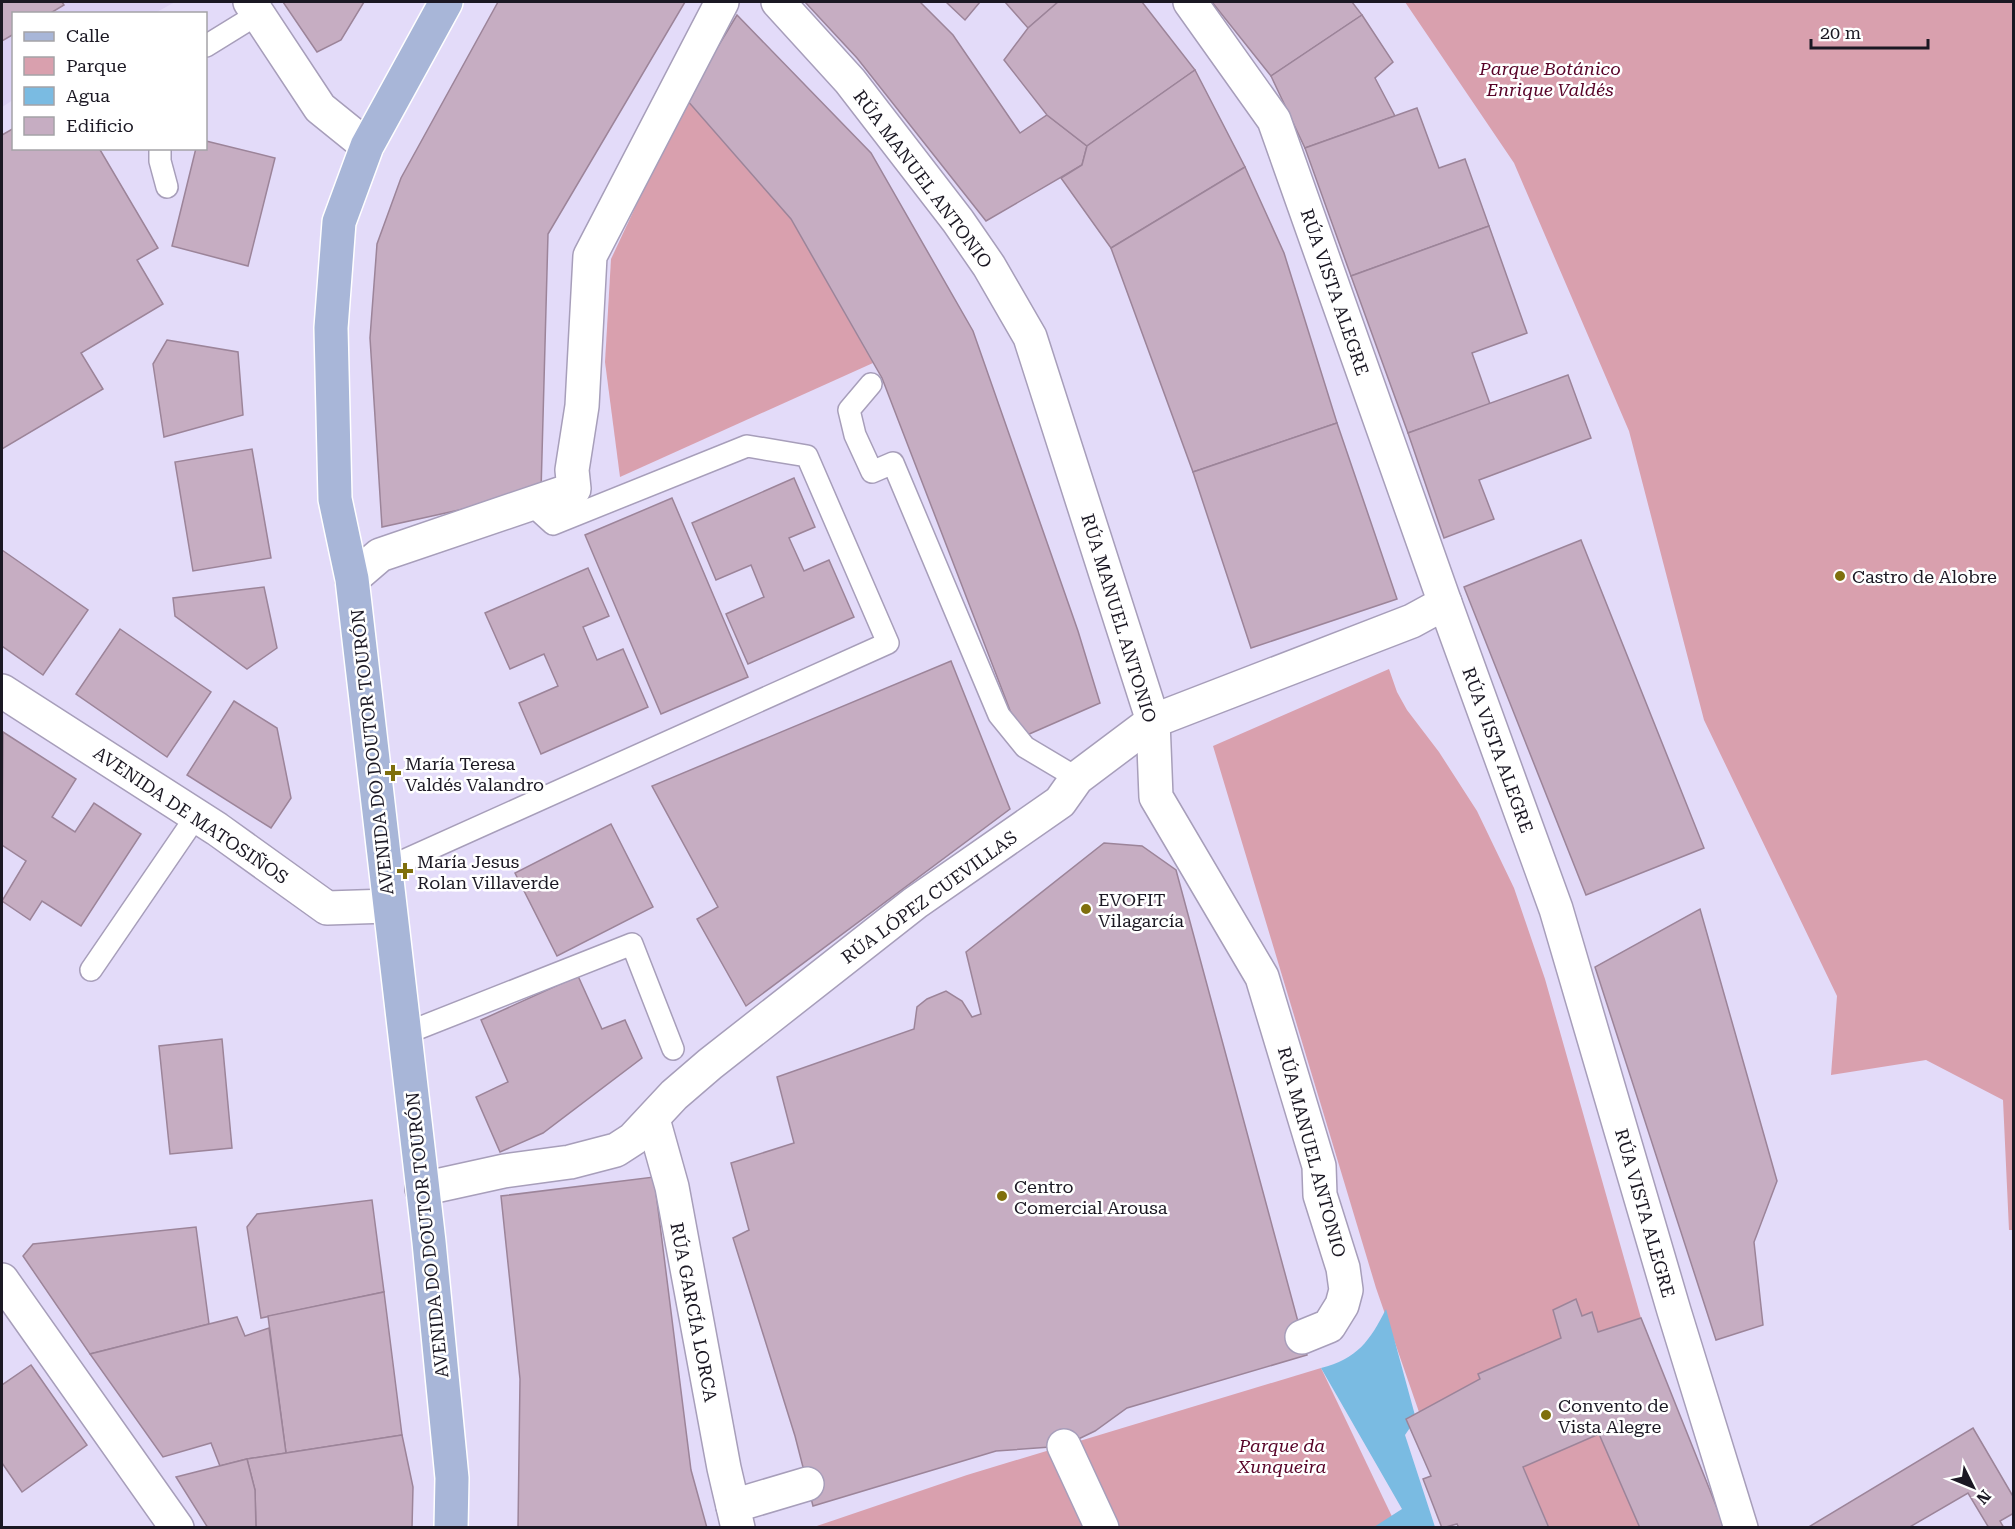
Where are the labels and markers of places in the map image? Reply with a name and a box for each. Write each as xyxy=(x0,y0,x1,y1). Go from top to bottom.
place label: Castro de Alobre xyxy=(1852,566,1997,587)
marker: Castro de Alobre xyxy=(1833,569,1847,583)
place label: María Teresa Valdés Valandro xyxy=(405,753,544,795)
marker: María Teresa Valdés Valandro xyxy=(386,766,400,780)
place label: María Jesus Rolan Villaverde xyxy=(417,851,559,893)
marker: María Jesus Rolan Villaverde xyxy=(398,864,412,878)
place label: EVOFIT Vilagarcía xyxy=(1098,889,1184,931)
marker: EVOFIT Vilagarcía xyxy=(1079,902,1093,916)
place label: Centro Comercial Arousa xyxy=(1014,1176,1168,1218)
marker: Centro Comercial Arousa xyxy=(995,1189,1009,1203)
place label: Convento de Vista Alegre xyxy=(1558,1395,1669,1437)
marker: Convento de Vista Alegre xyxy=(1539,1408,1553,1422)

